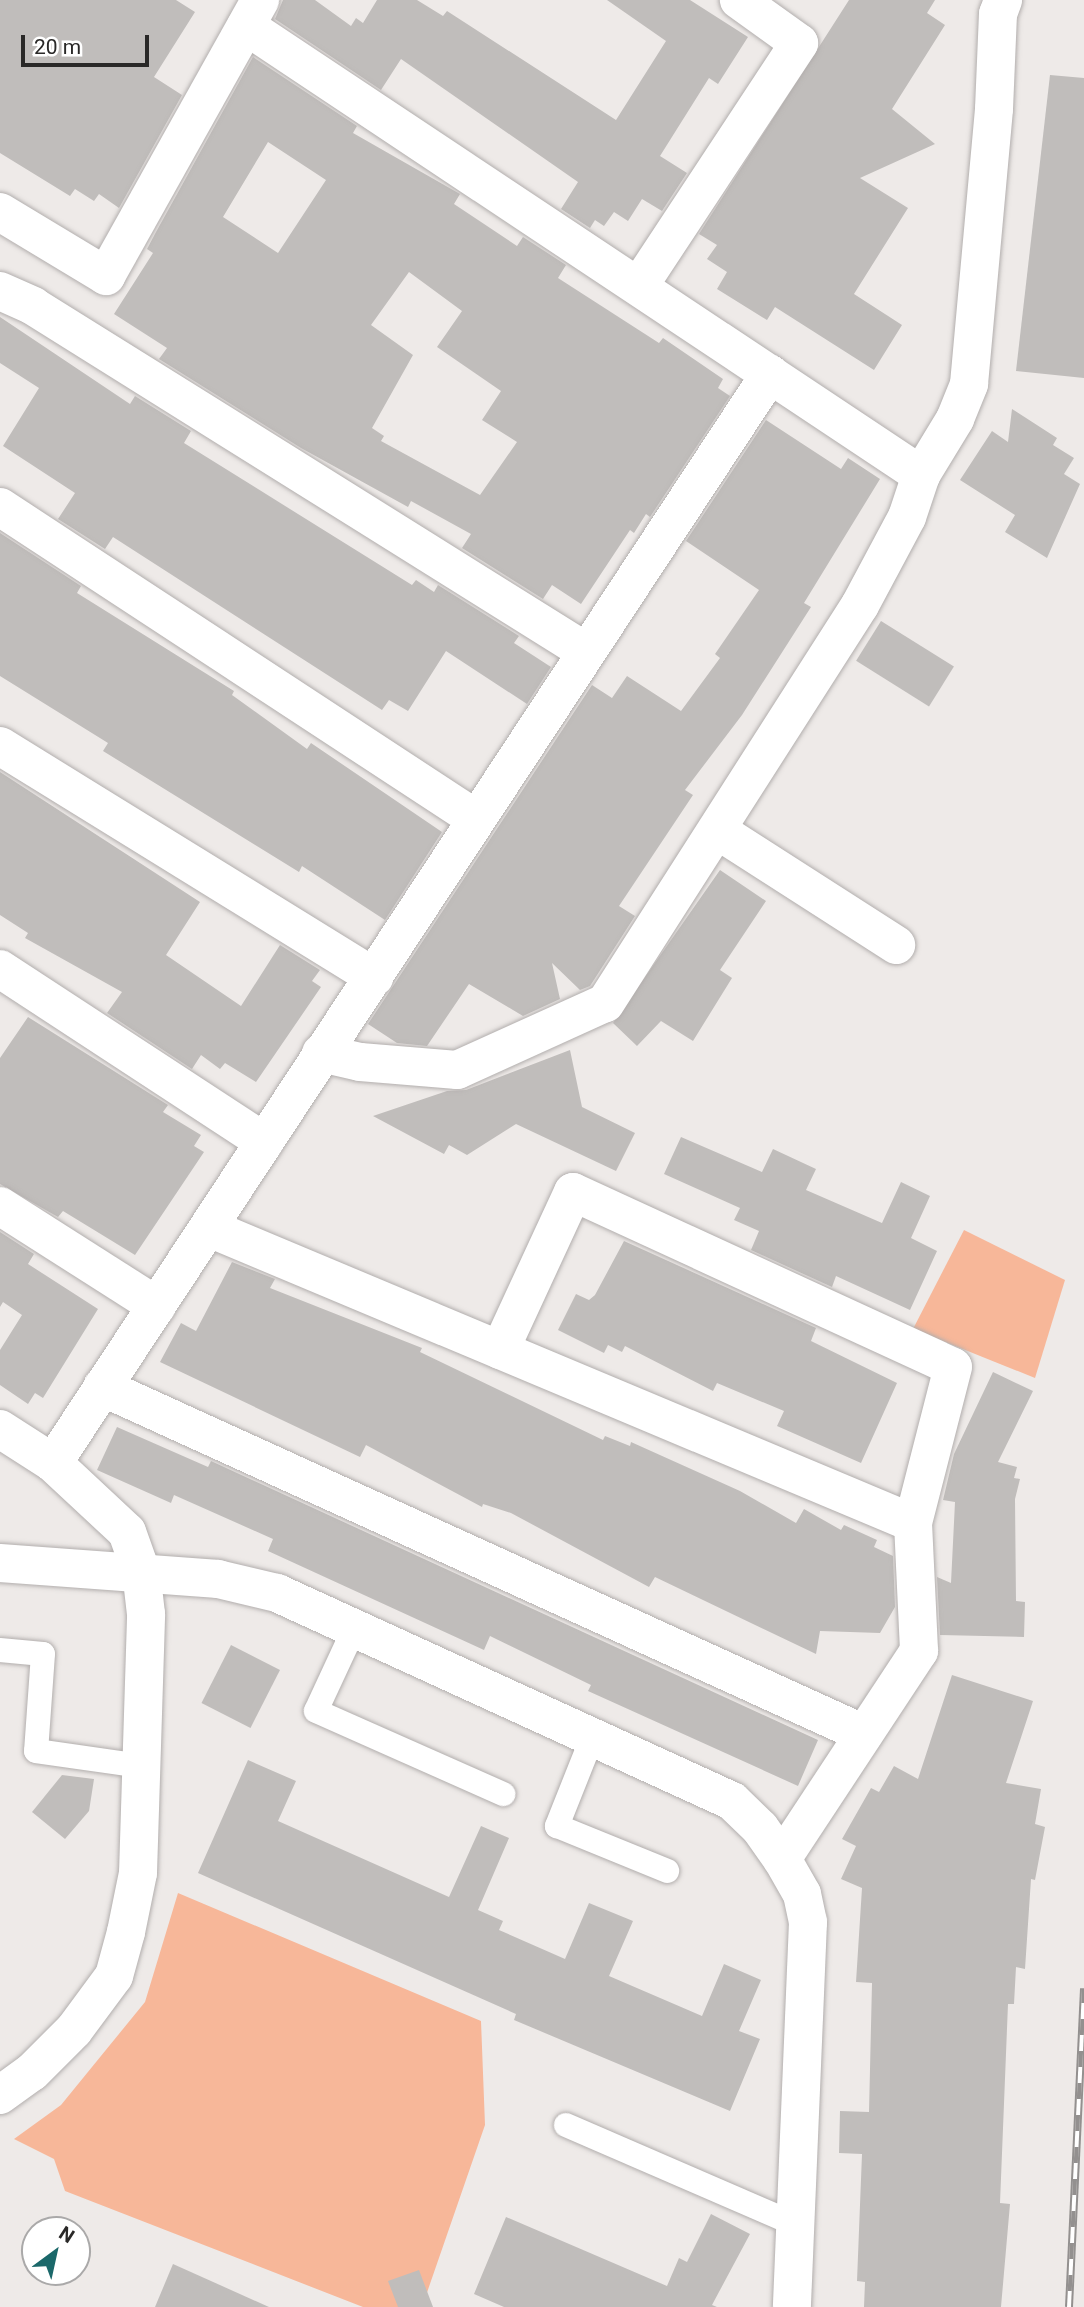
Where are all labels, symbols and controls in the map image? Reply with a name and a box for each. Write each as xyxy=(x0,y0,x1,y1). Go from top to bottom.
scale bar xyxy=(24,21,152,65)
text: 20 m xyxy=(34,35,81,59)
north arrow xyxy=(21,2216,91,2286)
text: N xyxy=(55,2221,79,2248)

